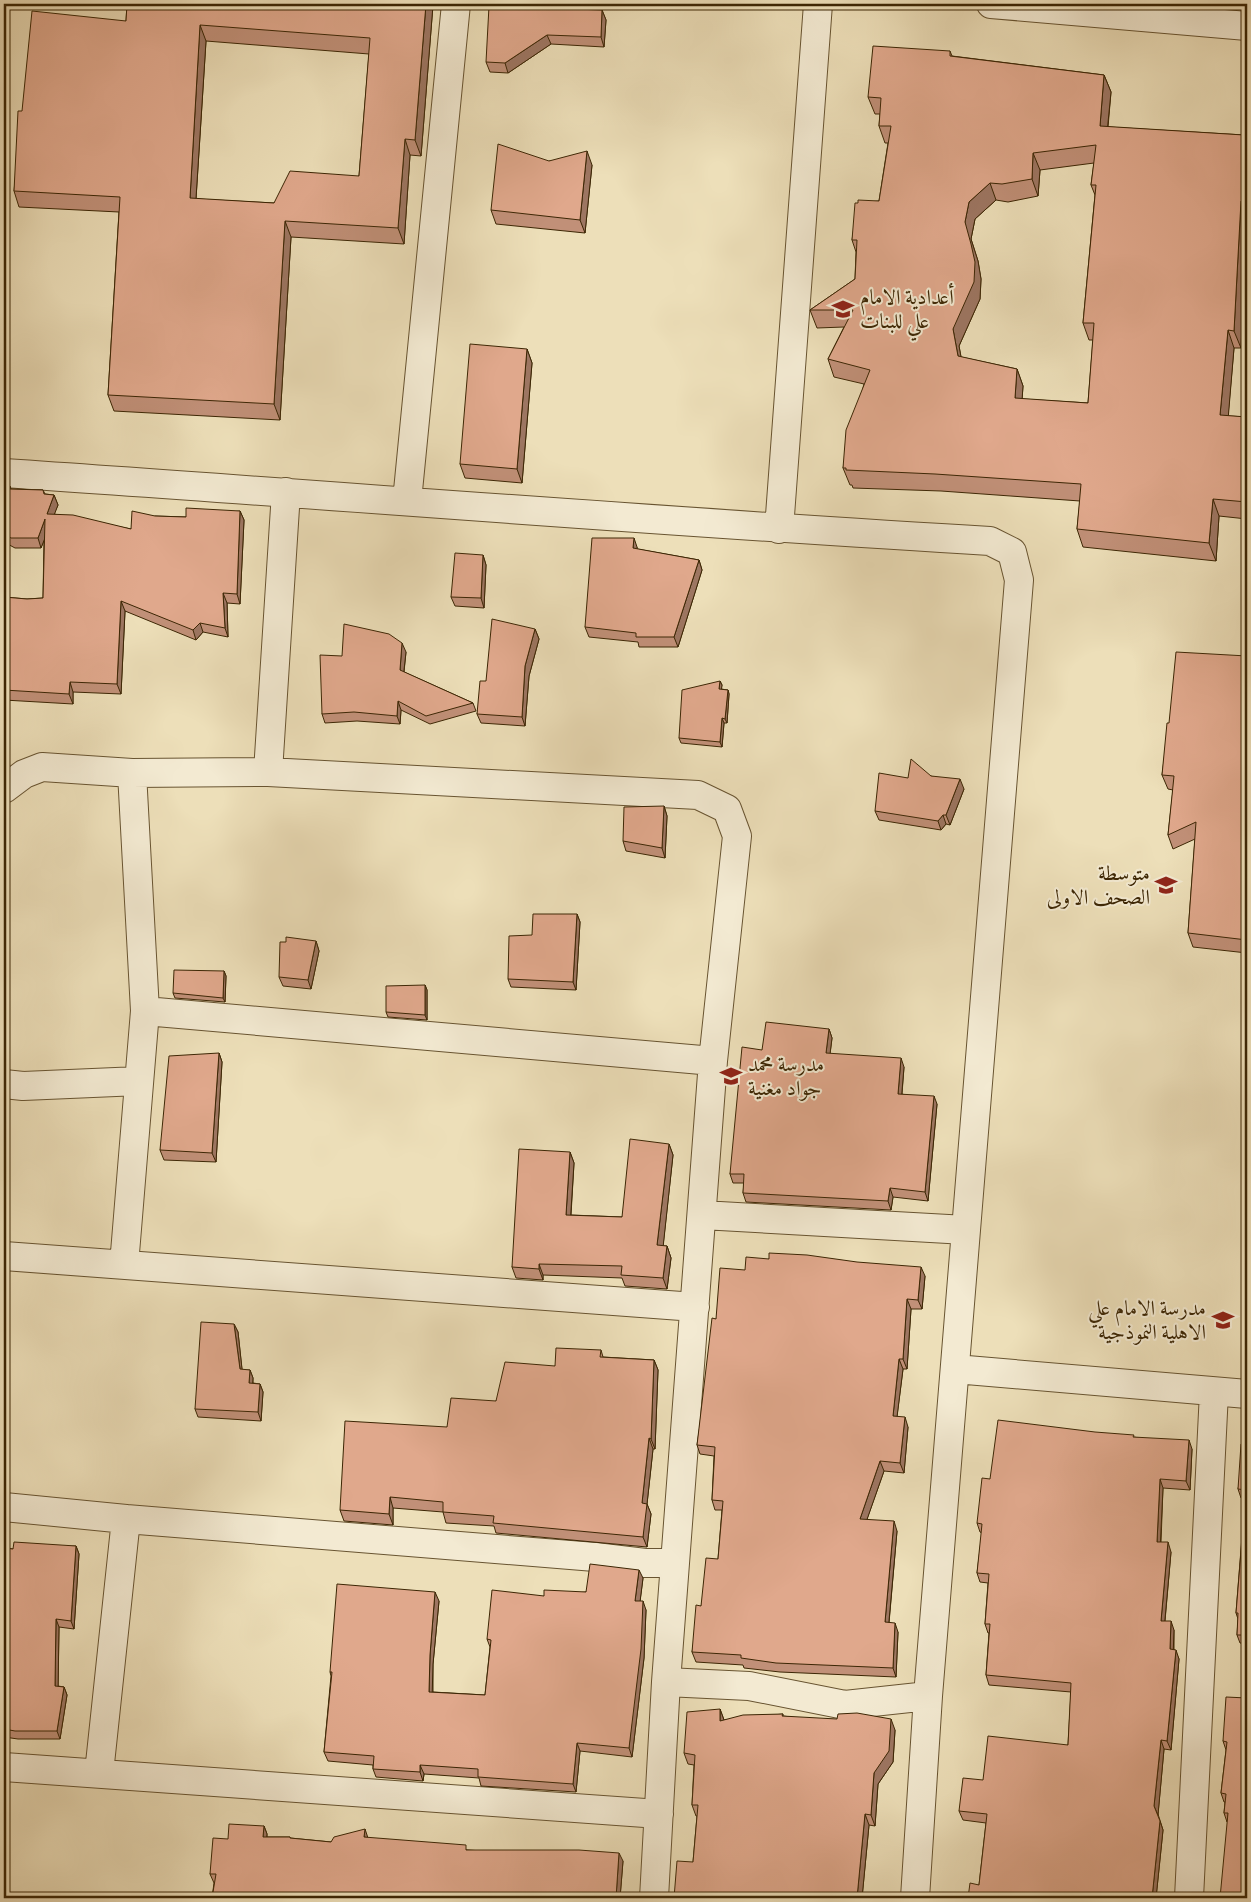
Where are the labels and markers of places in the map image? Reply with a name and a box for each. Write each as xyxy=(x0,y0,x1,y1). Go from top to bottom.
place label: أعدادية الامام علي للبنات xyxy=(860,282,954,341)
school or university icon: أعدادية الامام علي للبنات xyxy=(830,296,856,322)
place label: متوسطة الصحف الاولى xyxy=(1047,861,1150,911)
school or university icon: متوسطة الصحف الاولى xyxy=(1153,872,1179,898)
place label: مدرسة محمد جواد مغنية xyxy=(748,1052,824,1102)
school or university icon: مدرسة محمد جواد مغنية xyxy=(718,1063,744,1089)
place label: مدرسة الامام علي الاهلية النموذجية xyxy=(1088,1296,1206,1346)
school or university icon: مدرسة الامام علي الاهلية النموذجية xyxy=(1210,1307,1236,1333)

